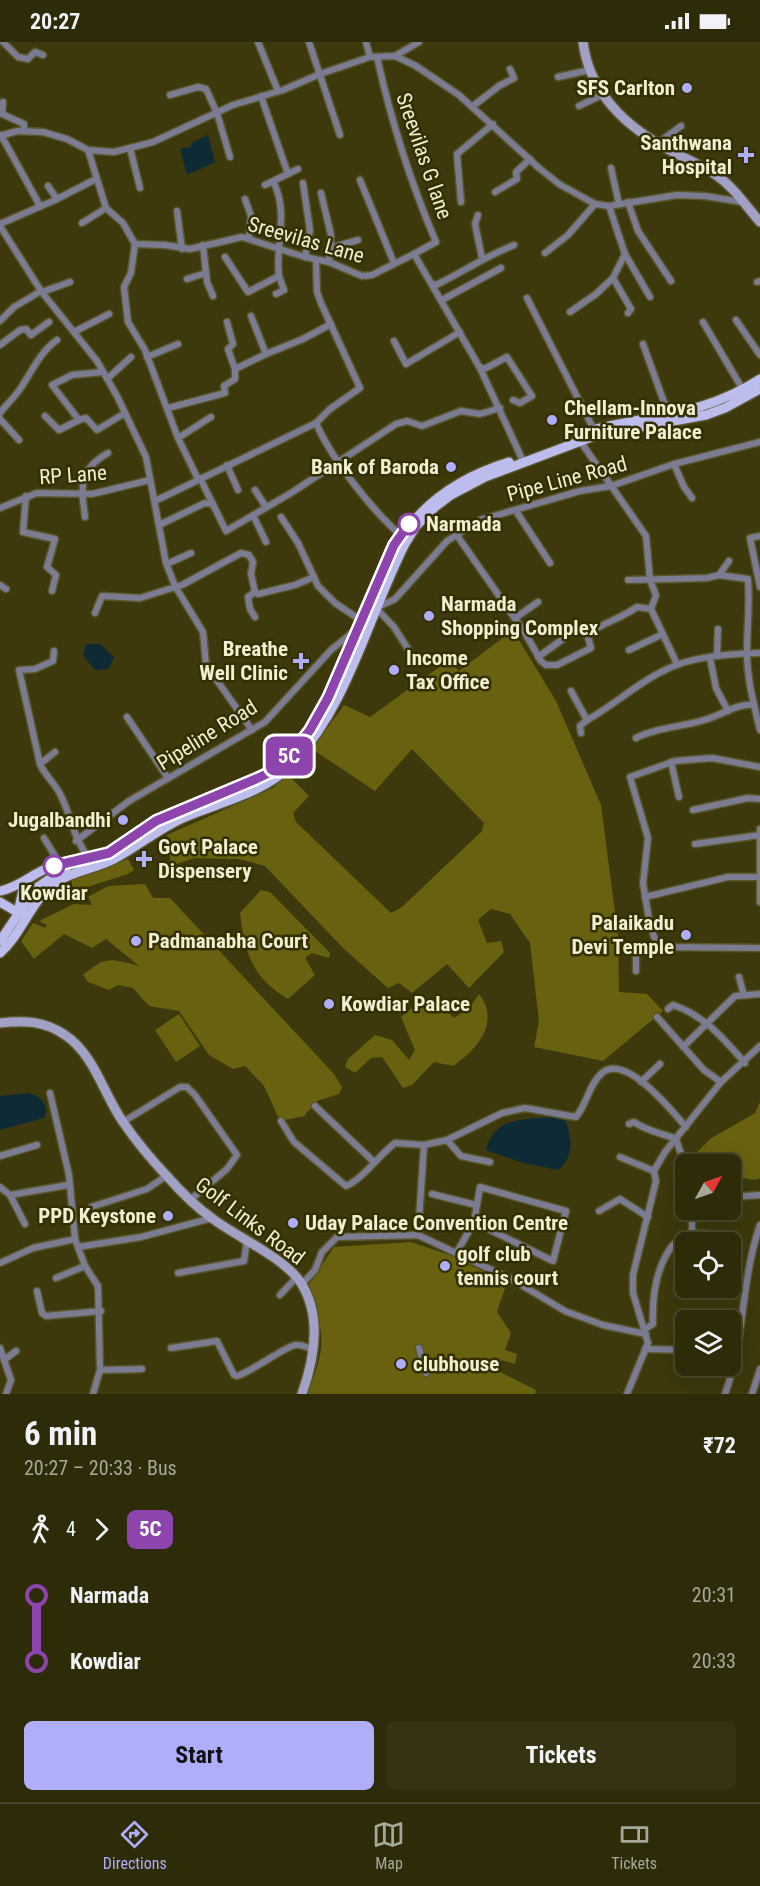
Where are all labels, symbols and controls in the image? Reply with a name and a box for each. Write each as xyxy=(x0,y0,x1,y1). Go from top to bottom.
text: 20:27 xyxy=(30,9,81,34)
place label: SFS Carlton xyxy=(576,76,675,100)
marker: SFS Carlton xyxy=(680,81,694,95)
street label: Sreevilas G lane xyxy=(391,90,457,222)
place label: Santhwana Hospital xyxy=(640,131,732,179)
marker: Santhwana Hospital xyxy=(737,146,755,164)
street label: Sreevilas Lane xyxy=(245,212,367,268)
place label: Chellam-Innova Furniture Palace xyxy=(564,396,702,444)
marker: Chellam-Innova Furniture Palace xyxy=(545,413,559,427)
street label: Pipe Line Road xyxy=(504,451,630,507)
place label: Bank of Baroda xyxy=(311,455,439,479)
marker: Bank of Baroda xyxy=(444,460,458,474)
street label: RP Lane xyxy=(38,461,108,489)
place label: Narmada xyxy=(426,512,502,536)
marker: Narmada xyxy=(398,513,420,535)
place label: Narmada Shopping Complex xyxy=(441,592,599,640)
marker: Narmada Shopping Complex xyxy=(422,609,436,623)
place label: Breathe Well Clinic xyxy=(199,637,288,685)
place label: Income Tax Office xyxy=(406,646,490,694)
marker: Breathe Well Clinic xyxy=(292,652,310,670)
marker: Income Tax Office xyxy=(387,663,401,677)
street label: Pipeline Road xyxy=(153,695,261,775)
line badge: 5C xyxy=(262,736,316,776)
text: 5C xyxy=(278,744,300,768)
place label: Jugalbandhi xyxy=(8,808,111,832)
marker: Jugalbandhi xyxy=(116,813,130,827)
place label: Govt Palace Dispensery xyxy=(158,835,258,883)
marker: Govt Palace Dispensery xyxy=(135,850,153,868)
marker: Kowdiar xyxy=(43,855,65,877)
place label: Kowdiar xyxy=(20,881,88,905)
place label: Palaikadu Devi Temple xyxy=(571,911,674,959)
marker: Palaikadu Devi Temple xyxy=(679,928,693,942)
place label: Padmanabha Court xyxy=(148,929,308,953)
marker: Padmanabha Court xyxy=(129,934,143,948)
place label: Kowdiar Palace xyxy=(341,992,470,1016)
marker: Kowdiar Palace xyxy=(322,997,336,1011)
north arrow xyxy=(675,1154,741,1220)
map controls xyxy=(675,1154,741,1376)
street label: Golf Links Road xyxy=(191,1172,309,1270)
place label: PPD Keystone xyxy=(38,1204,156,1228)
marker: PPD Keystone xyxy=(161,1209,175,1223)
place label: Uday Palace Convention Centre xyxy=(305,1211,568,1235)
marker: Uday Palace Convention Centre xyxy=(286,1216,300,1230)
button: locate xyxy=(675,1232,741,1298)
place label: golf club tennis court xyxy=(457,1242,558,1290)
marker: golf club tennis court xyxy=(438,1259,452,1273)
button: layers xyxy=(675,1310,741,1376)
place label: clubhouse xyxy=(413,1352,499,1376)
marker: clubhouse xyxy=(394,1357,408,1371)
text: 6 min xyxy=(24,1414,97,1453)
text: ₹72 xyxy=(703,1433,736,1458)
text: 20:27 – 20:33 · Bus xyxy=(24,1456,177,1480)
icon: walk xyxy=(24,1513,57,1546)
icon: forward xyxy=(85,1513,118,1546)
text: 4 xyxy=(66,1517,76,1541)
text: 5C xyxy=(139,1517,161,1541)
text: Narmada xyxy=(70,1583,149,1608)
text: 20:31 xyxy=(692,1583,736,1607)
text: Kowdiar xyxy=(70,1649,141,1674)
text: 20:33 xyxy=(692,1649,736,1673)
button: Start xyxy=(24,1721,374,1790)
button: Tickets xyxy=(386,1721,736,1790)
tab: Directions xyxy=(103,1818,167,1873)
tab: Map xyxy=(372,1818,405,1873)
tab: Tickets xyxy=(611,1818,657,1873)

